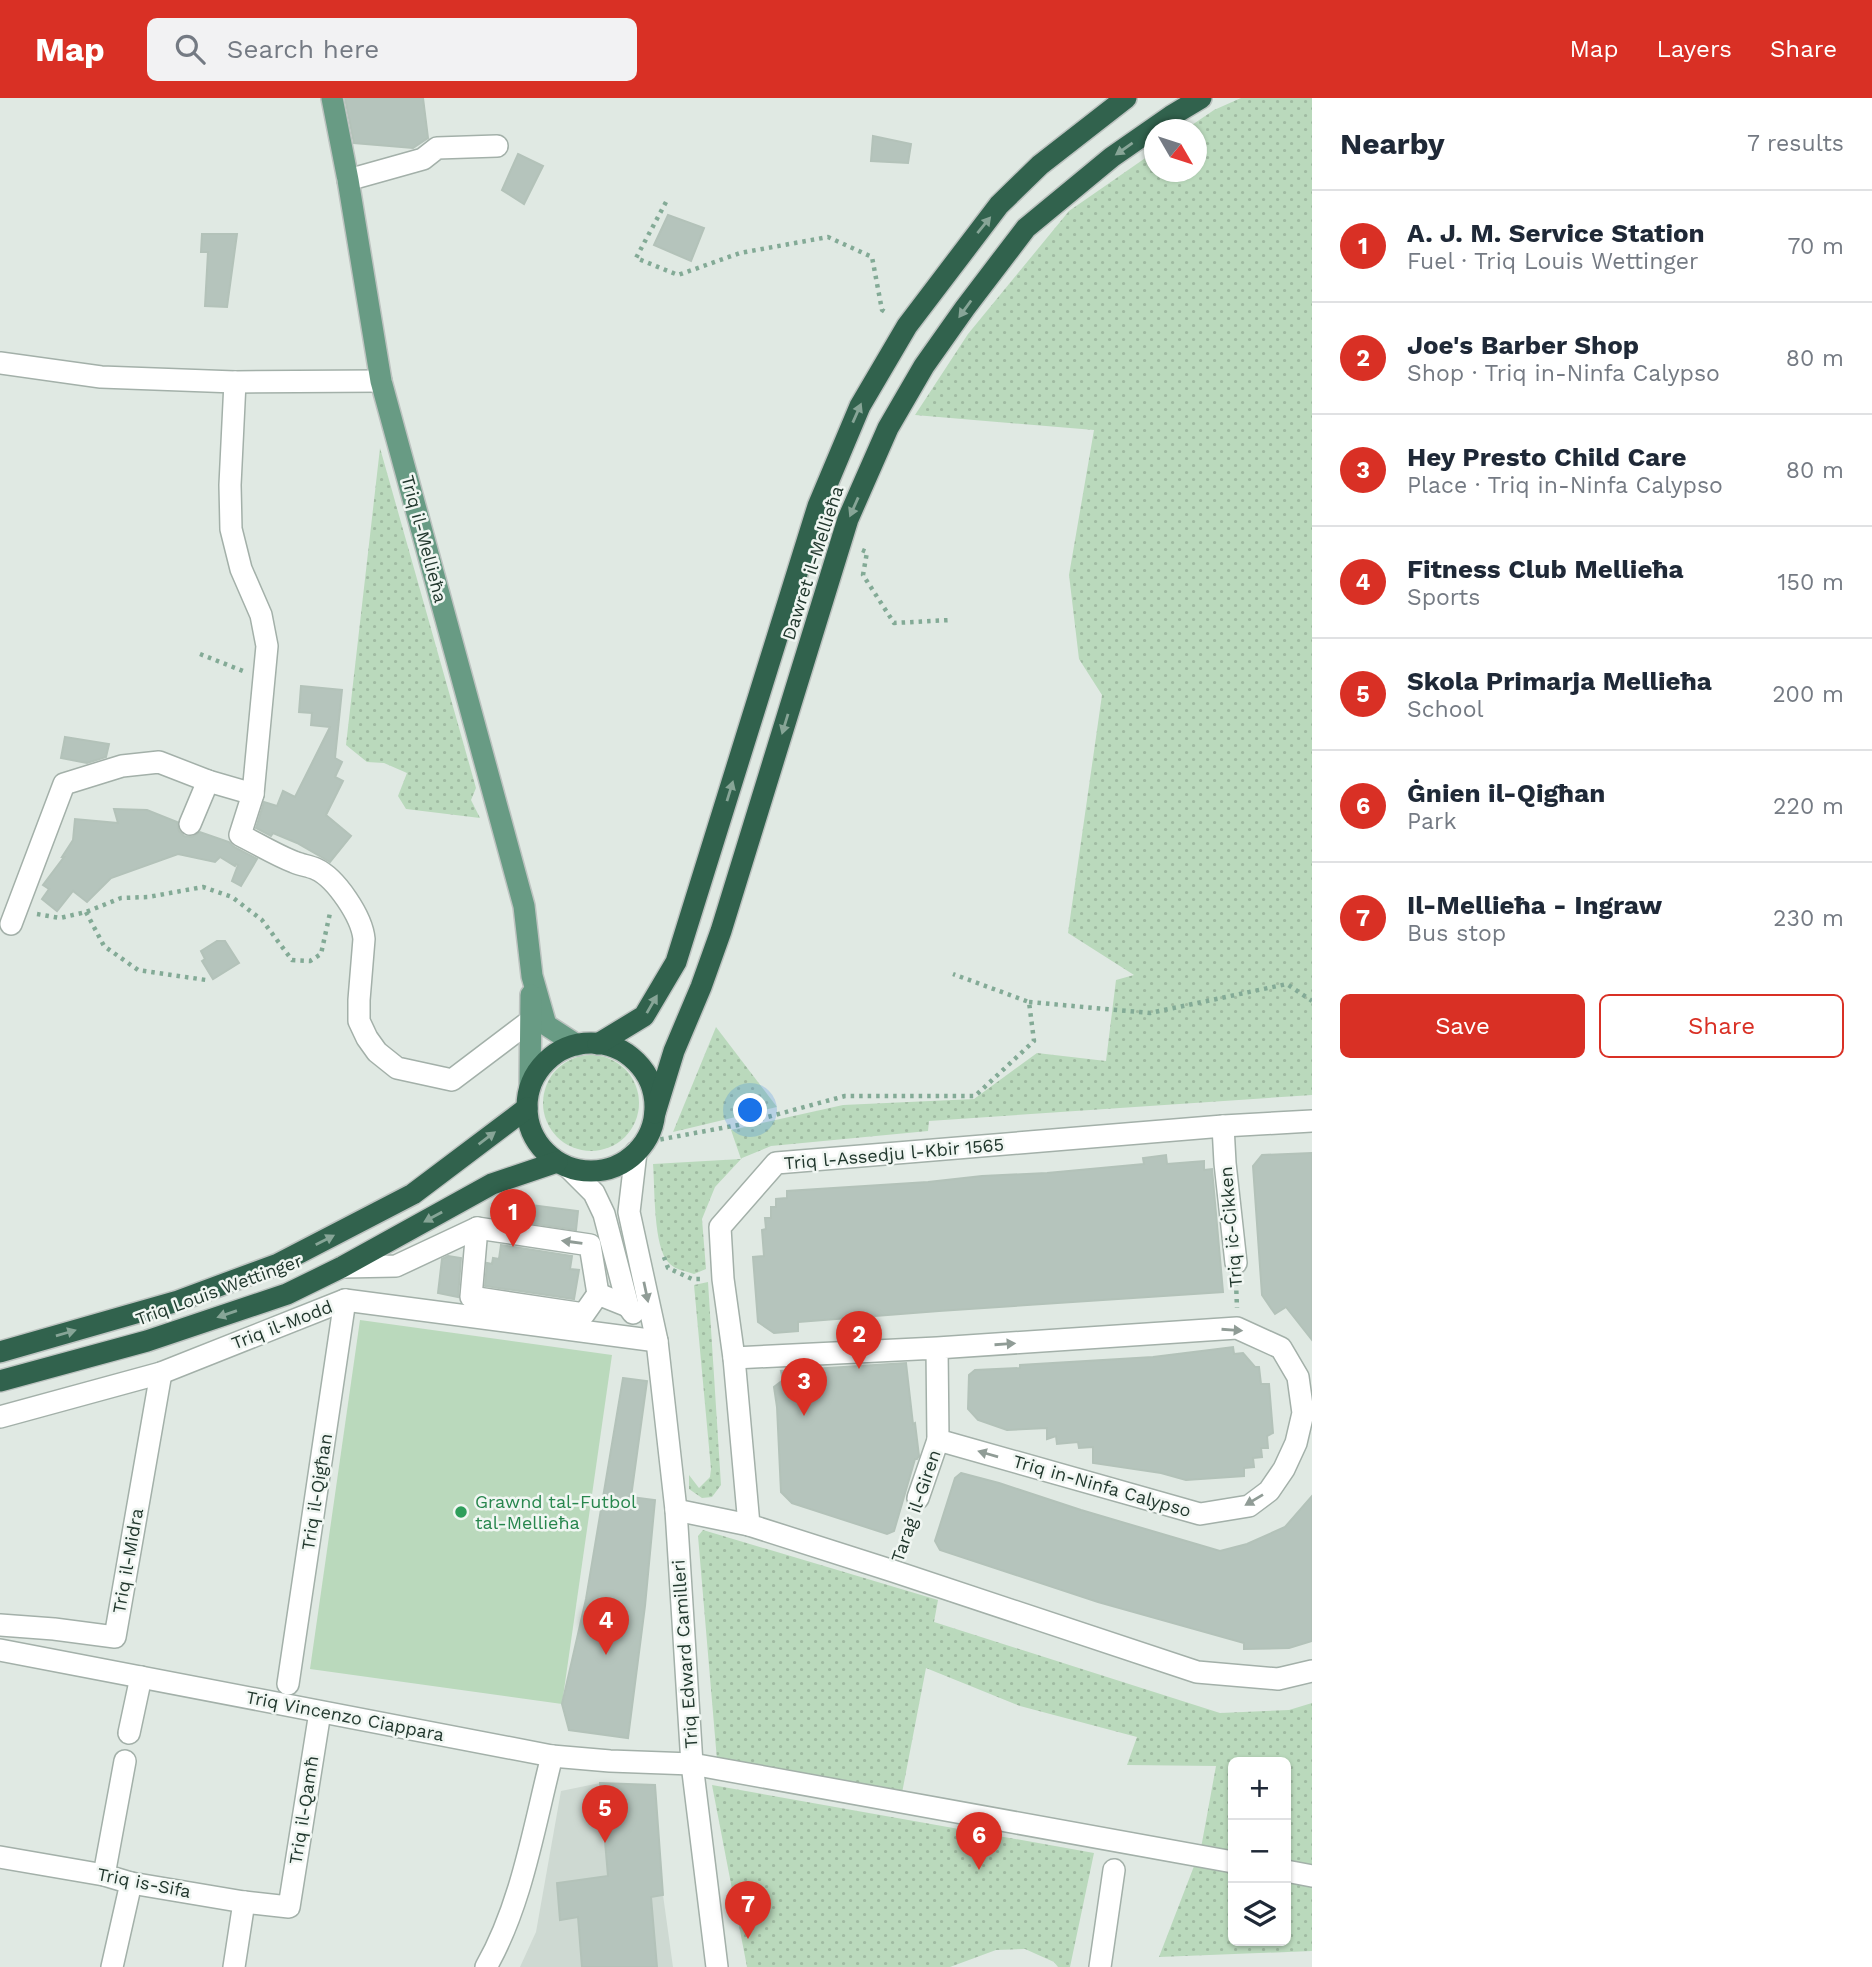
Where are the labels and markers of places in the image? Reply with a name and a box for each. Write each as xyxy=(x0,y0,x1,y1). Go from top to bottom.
pin: 1 xyxy=(490,1189,536,1247)
pin: 2 xyxy=(836,1311,882,1369)
pin: 3 xyxy=(781,1358,827,1416)
place label: Grawnd tal-Futbol tal-Mellieħa xyxy=(475,1491,637,1533)
marker: Grawnd tal-Futbol tal-Mellieħa xyxy=(453,1504,469,1520)
pin: 4 xyxy=(583,1597,629,1655)
pin: 5 xyxy=(582,1785,628,1843)
pin: 6 xyxy=(956,1812,1002,1870)
pin: 7 xyxy=(725,1881,771,1939)

